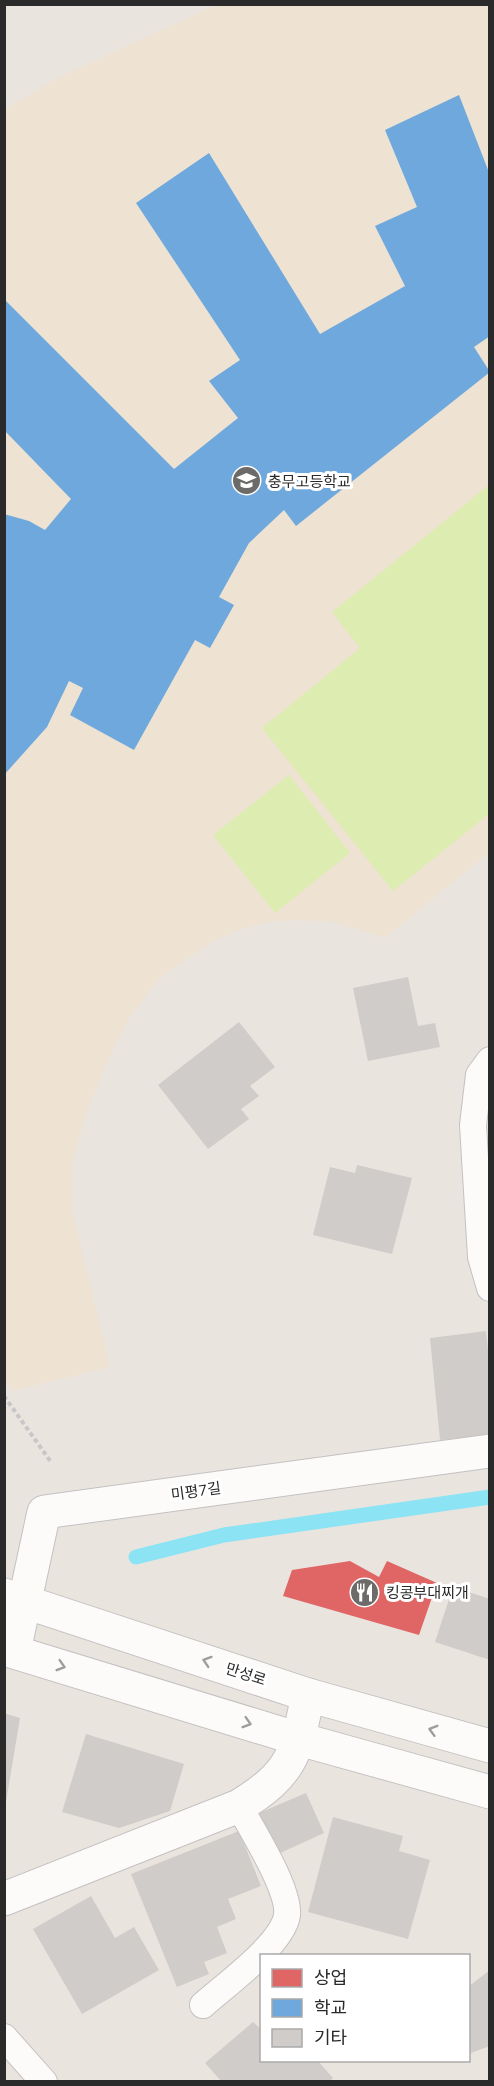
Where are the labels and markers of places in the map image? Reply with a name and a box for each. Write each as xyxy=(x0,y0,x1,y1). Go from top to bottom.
school or university icon: 충무고등학교 xyxy=(231,465,263,497)
place label: 충무고등학교 xyxy=(268,472,351,491)
restaurant icon: 킹콩부대찌개 xyxy=(349,1576,381,1608)
place label: 킹콩부대찌개 xyxy=(386,1583,469,1602)

